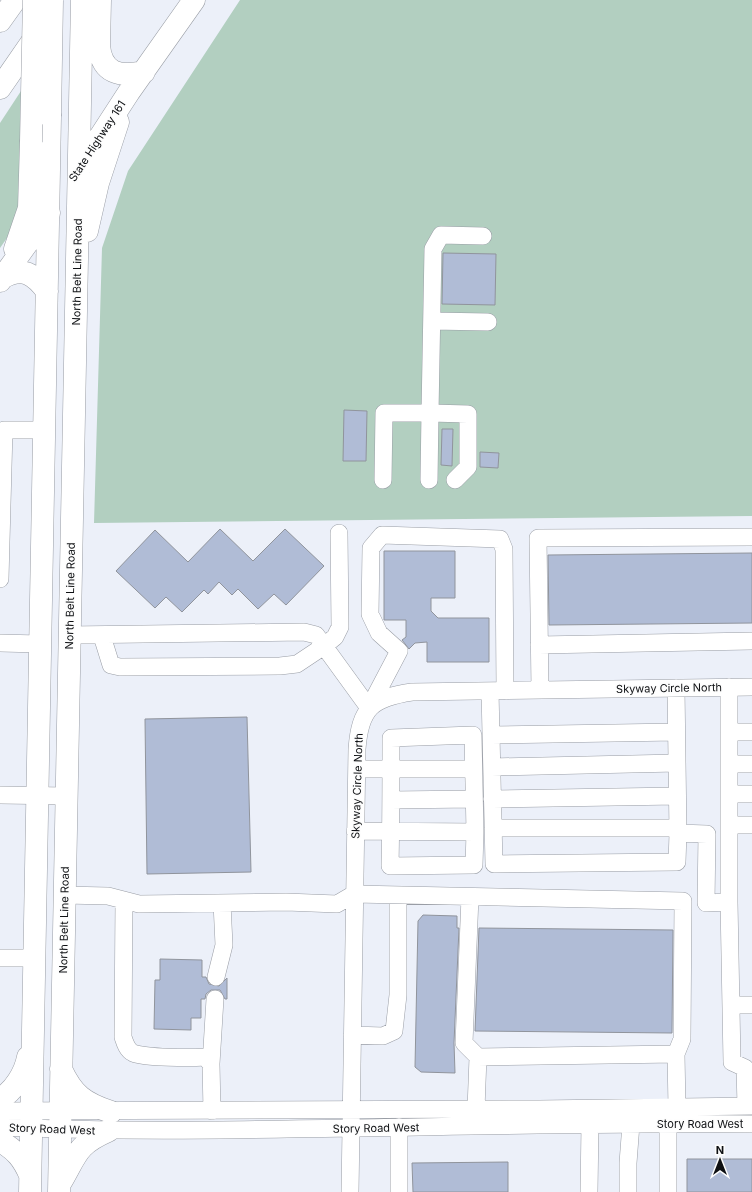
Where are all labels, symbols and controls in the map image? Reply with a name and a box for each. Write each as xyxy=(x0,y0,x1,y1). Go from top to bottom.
street label: State Highway 161 xyxy=(66,98,128,184)
street label: North Belt Line Road xyxy=(69,218,85,326)
street label: North Belt Line Road xyxy=(62,542,78,650)
street label: Skyway Circle North xyxy=(616,680,722,696)
street label: Skyway Circle North xyxy=(348,733,366,839)
street label: North Belt Line Road xyxy=(56,866,72,974)
street label: Story Road West xyxy=(657,1117,744,1131)
street label: Story Road West xyxy=(9,1120,96,1138)
street label: Story Road West xyxy=(333,1120,420,1136)
north arrow xyxy=(700,1140,740,1180)
text: N xyxy=(716,1143,724,1157)

